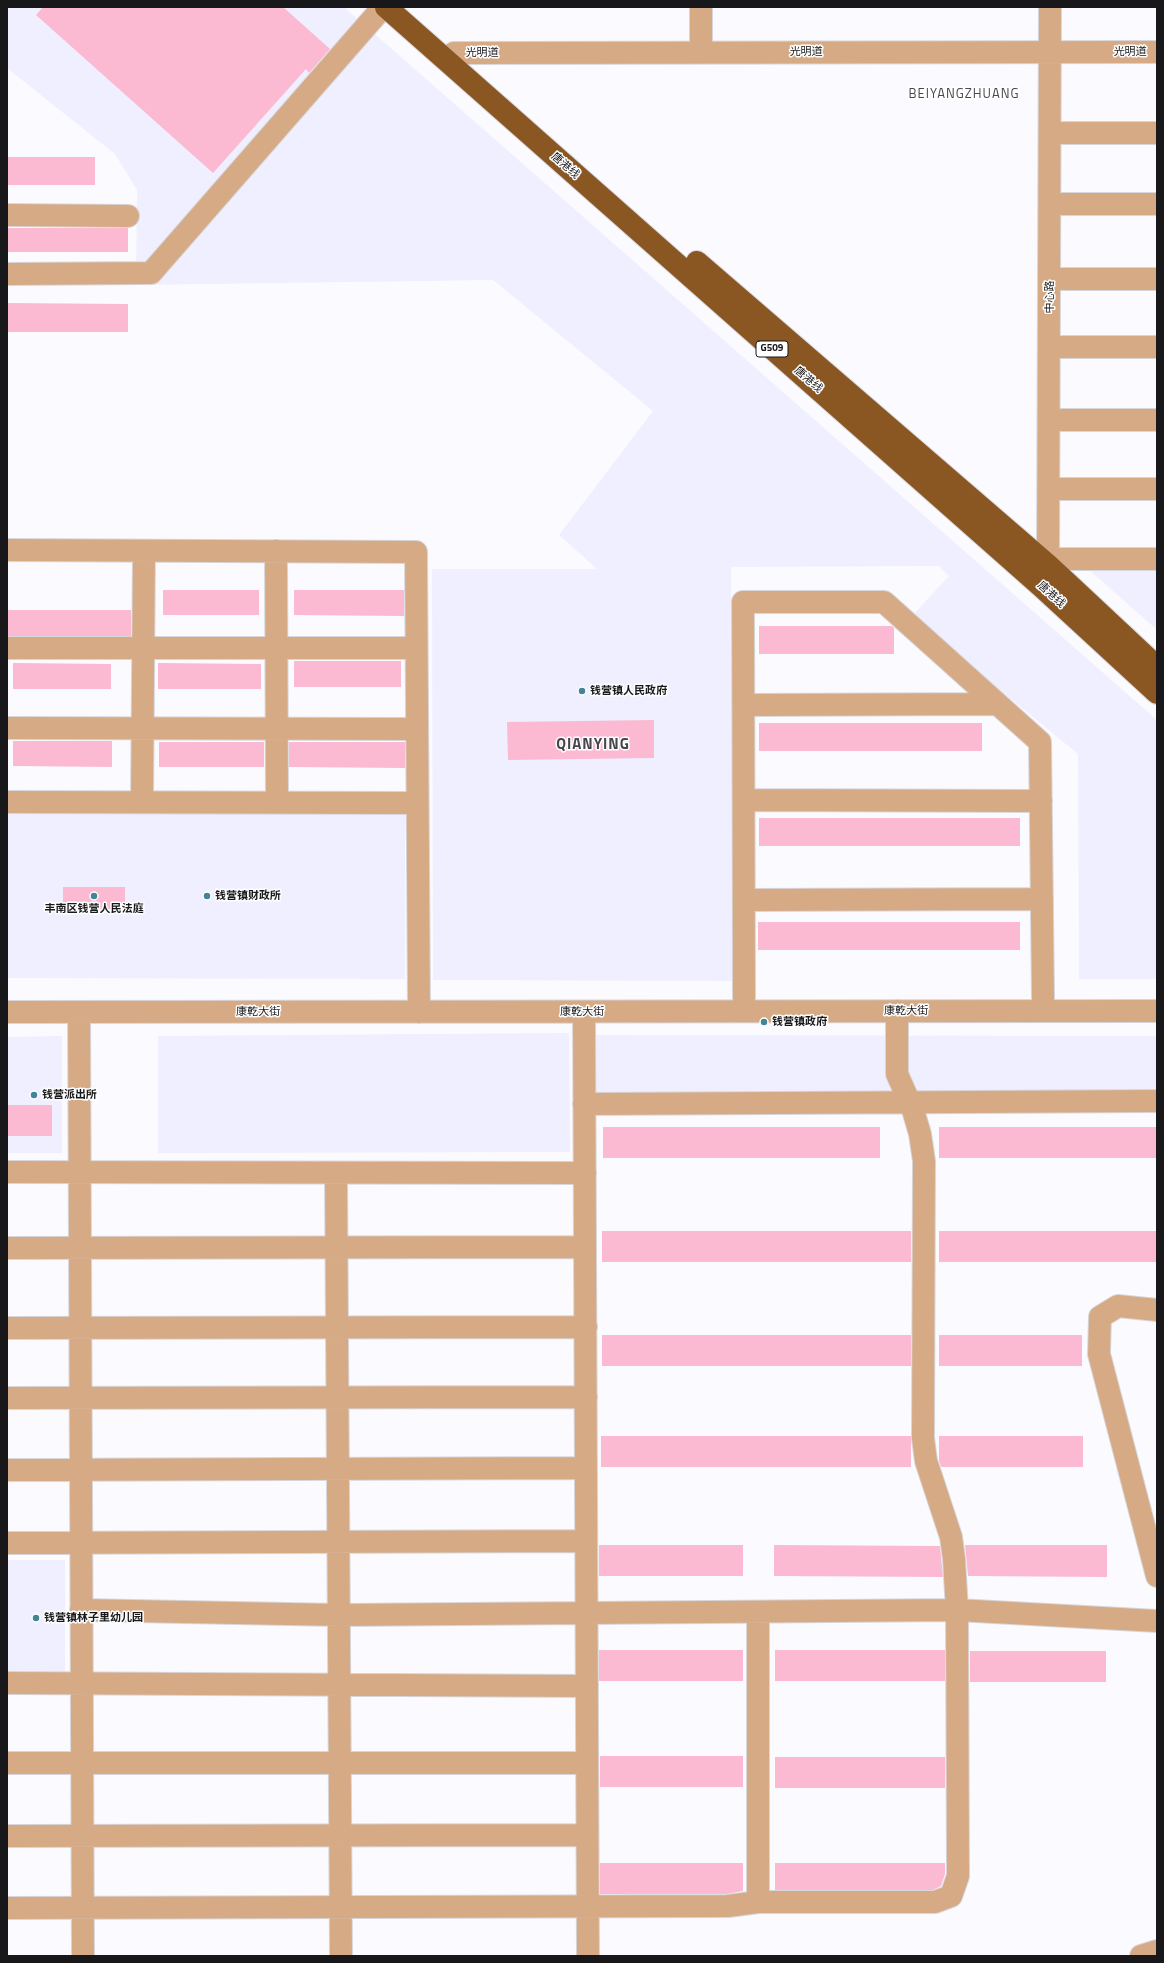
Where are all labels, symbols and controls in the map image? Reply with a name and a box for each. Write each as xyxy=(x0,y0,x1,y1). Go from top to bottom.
street label: 光明道 xyxy=(790,45,822,59)
street label: 光明道 xyxy=(1114,45,1146,59)
street label: 光明道 xyxy=(466,46,498,60)
district label: BEIYANGZHUANG xyxy=(909,87,1019,103)
street label: 唐港线 xyxy=(548,150,582,182)
street label: 中心路 xyxy=(1043,281,1057,313)
road number: G509 xyxy=(756,341,788,357)
street label: 唐港线 xyxy=(791,364,825,396)
street label: 唐港线 xyxy=(1034,579,1068,611)
place label: 钱营镇人民政府 xyxy=(590,684,667,698)
marker: 钱营镇人民政府 xyxy=(577,686,587,696)
district label: QIANYING xyxy=(556,736,630,754)
place label: 钱营镇财政所 xyxy=(215,889,281,903)
marker: 丰南区钱营人民法庭 xyxy=(89,891,99,901)
marker: 钱营镇财政所 xyxy=(202,891,212,901)
place label: 丰南区钱营人民法庭 xyxy=(45,902,143,916)
street label: 康乾大街 xyxy=(884,1004,928,1018)
street label: 康乾大街 xyxy=(236,1005,280,1019)
street label: 康乾大街 xyxy=(560,1005,604,1019)
place label: 钱营镇政府 xyxy=(772,1015,827,1029)
marker: 钱营镇政府 xyxy=(759,1017,769,1027)
place label: 钱营派出所 xyxy=(42,1088,97,1102)
marker: 钱营派出所 xyxy=(29,1090,39,1100)
place label: 钱营镇林子里幼儿园 xyxy=(44,1611,143,1625)
marker: 钱营镇林子里幼儿园 xyxy=(31,1613,41,1623)

